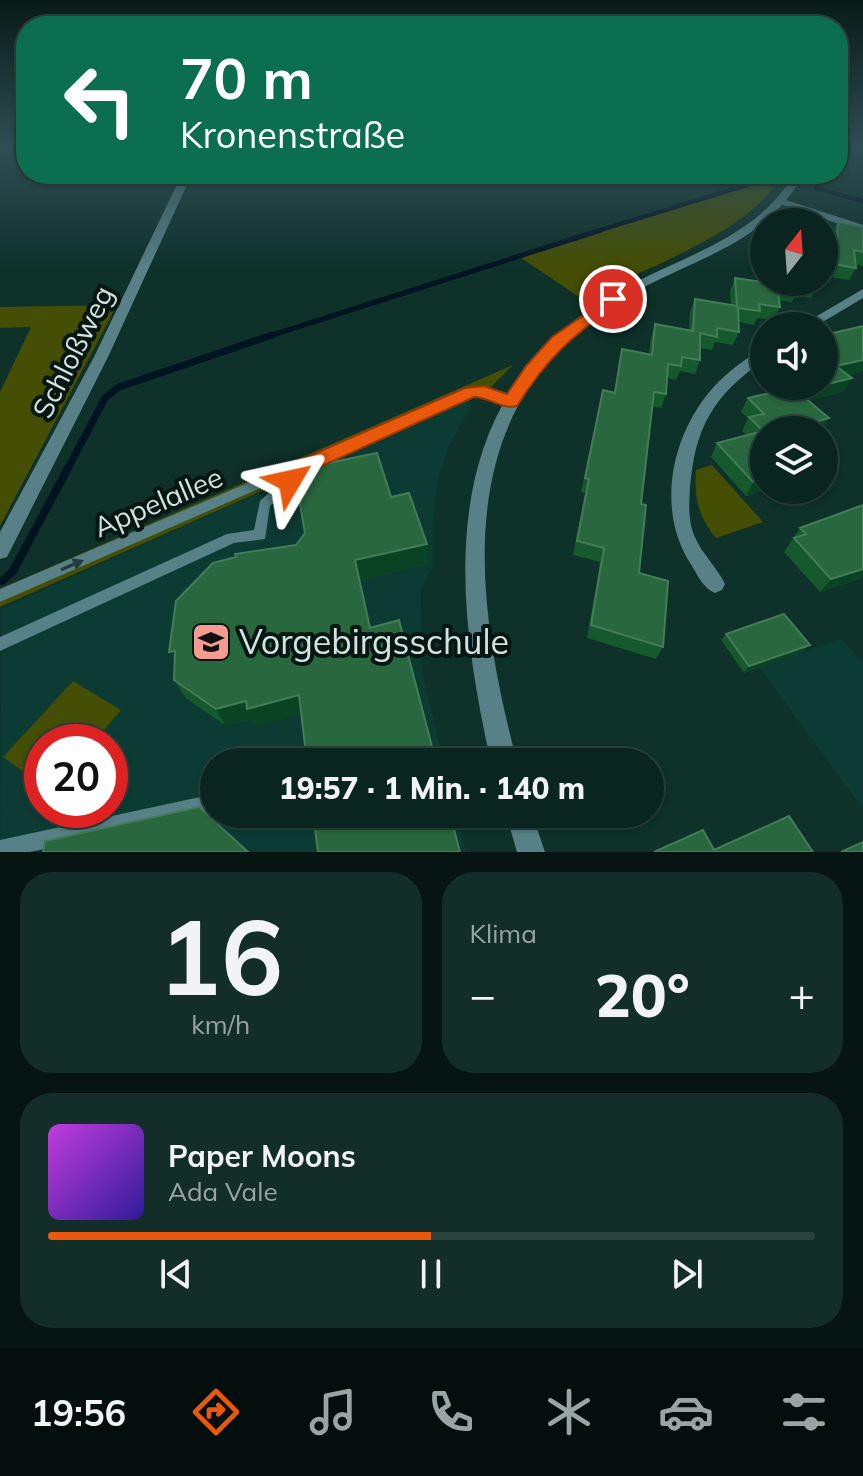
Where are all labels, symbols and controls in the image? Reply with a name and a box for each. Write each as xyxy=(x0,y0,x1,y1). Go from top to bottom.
text: 70 m xyxy=(180,43,313,113)
icon: left xyxy=(48,48,152,152)
text: Kronenstraße xyxy=(180,112,405,157)
north arrow xyxy=(750,208,838,296)
map controls xyxy=(750,208,838,504)
pin xyxy=(579,265,647,333)
icon: arrive xyxy=(591,277,635,321)
street label: Schloßweg xyxy=(24,280,121,424)
button: sound xyxy=(750,312,838,400)
button: layers xyxy=(750,416,838,504)
position arrow xyxy=(248,439,332,523)
street label: Appelallee xyxy=(88,459,228,544)
one-way arrow xyxy=(60,559,84,572)
place label: Vorgebirgsschule xyxy=(239,620,509,663)
school or university icon: Vorgebirgsschule xyxy=(190,621,232,663)
speed limit sign: 20 xyxy=(24,724,128,828)
text: 19:57 · 1 Min. · 140 m xyxy=(279,769,585,807)
text: 16 xyxy=(158,890,283,1021)
text: Klima xyxy=(470,917,537,950)
text: 20° xyxy=(595,957,690,1032)
text: − xyxy=(470,967,496,1022)
text: + xyxy=(789,967,815,1022)
text: km/h xyxy=(191,1008,250,1041)
text: Paper Moons xyxy=(168,1137,356,1175)
text: Ada Vale xyxy=(168,1175,278,1208)
icon: previous xyxy=(154,1252,198,1296)
icon: pause xyxy=(409,1252,453,1296)
icon: next xyxy=(665,1252,709,1296)
icon: directions xyxy=(188,1384,244,1440)
icon: music xyxy=(305,1384,361,1440)
icon: phone xyxy=(423,1384,479,1440)
icon: climate xyxy=(541,1384,597,1440)
icon: car xyxy=(658,1384,714,1440)
icon: filters xyxy=(776,1384,832,1440)
text: 19:56 xyxy=(31,1390,126,1435)

